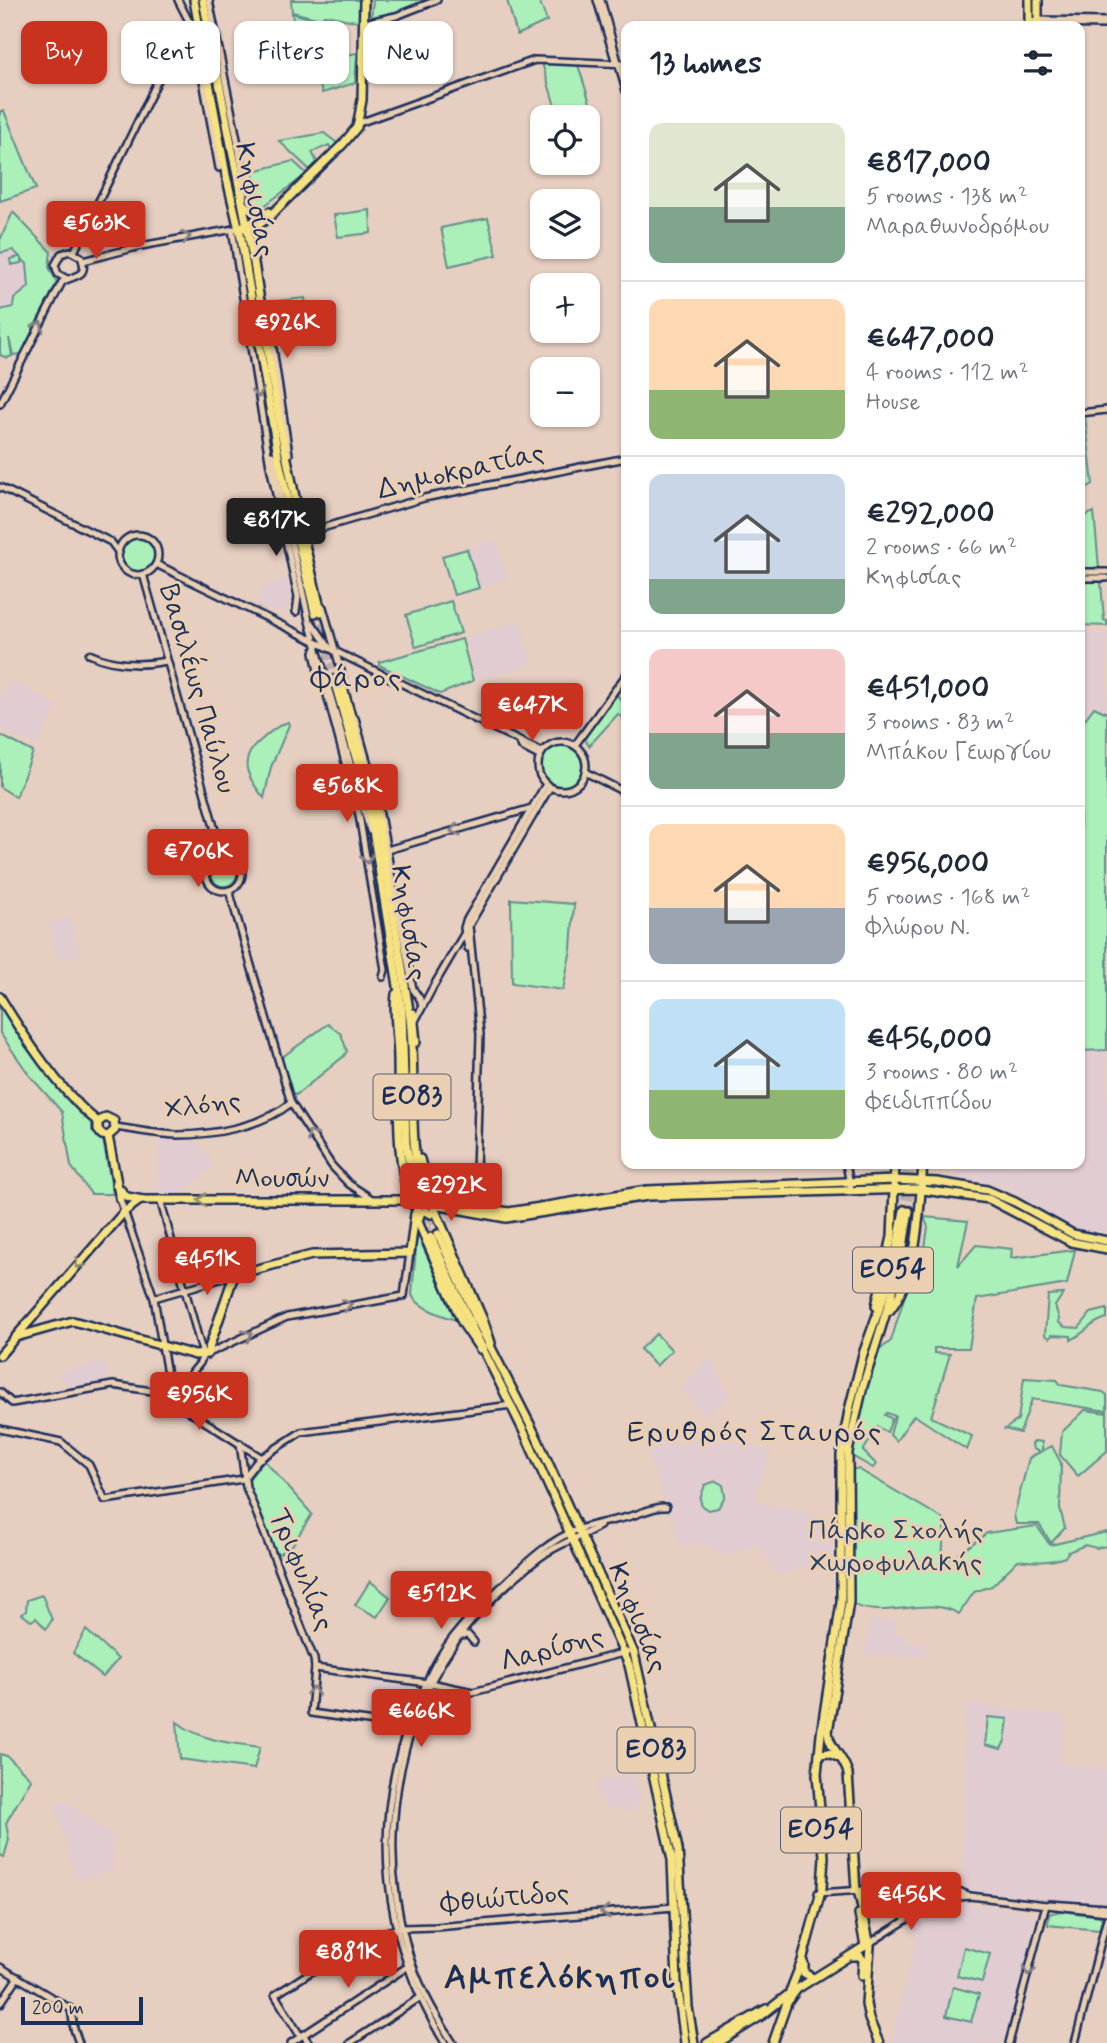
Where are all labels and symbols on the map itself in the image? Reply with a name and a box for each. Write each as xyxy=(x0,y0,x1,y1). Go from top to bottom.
street label: Κηφισίας xyxy=(225,140,283,260)
pin: €563K xyxy=(47,202,145,261)
one-way arrow xyxy=(180,231,192,246)
pin: €926K xyxy=(238,300,336,360)
one-way arrow xyxy=(31,321,45,333)
one-way arrow xyxy=(250,387,265,399)
street label: Δημοκρατίας xyxy=(374,435,548,509)
pin: €817K xyxy=(227,498,325,558)
street label: Βασιλέως Παύλου xyxy=(149,580,245,798)
district label: Φάρος xyxy=(310,659,403,698)
pin: €647K xyxy=(483,684,581,743)
pin: €568K xyxy=(298,764,396,824)
one-way arrow xyxy=(449,822,461,837)
pin: €706K xyxy=(149,830,247,889)
one-way arrow xyxy=(358,852,373,864)
street label: Κηφισίας xyxy=(381,863,435,983)
road number: ΕΟ83 xyxy=(374,1074,450,1120)
street label: Χλόης xyxy=(163,1083,243,1129)
one-way arrow xyxy=(307,1130,320,1143)
street label: Μουσών xyxy=(235,1161,329,1198)
pin: €292K xyxy=(402,1164,500,1223)
one-way arrow xyxy=(196,1192,207,1208)
pin: €451K xyxy=(158,1238,256,1297)
road number: ΕΟ54 xyxy=(853,1247,933,1292)
one-way arrow xyxy=(75,1255,87,1268)
one-way arrow xyxy=(341,1299,353,1314)
one-way arrow xyxy=(241,1329,254,1343)
pin: €956K xyxy=(150,1372,248,1432)
district label: Ερυθρός Σταυρός xyxy=(627,1413,883,1452)
street label: Τριφυλίας xyxy=(260,1503,342,1637)
park label: Πάρκο Σχολής Χωροφυλακής xyxy=(809,1513,983,1582)
street label: Κηφισίας xyxy=(598,1557,676,1679)
pin: €512K xyxy=(392,1572,490,1631)
street label: Λαρίσης xyxy=(496,1619,608,1681)
one-way arrow xyxy=(305,1685,320,1696)
pin: €666K xyxy=(372,1690,470,1749)
road number: ΕΟ83 xyxy=(618,1728,694,1772)
road number: ΕΟ54 xyxy=(781,1808,861,1853)
pin: €456K xyxy=(862,1872,960,1932)
street label: Φθιώτιδος xyxy=(438,1875,571,1923)
one-way arrow xyxy=(600,1904,611,1919)
pin: €881K xyxy=(299,1930,397,1990)
district label: Αμπελόκηποι xyxy=(444,1955,676,2001)
one-way arrow xyxy=(1023,1965,1037,1977)
scale bar xyxy=(21,1994,144,2026)

